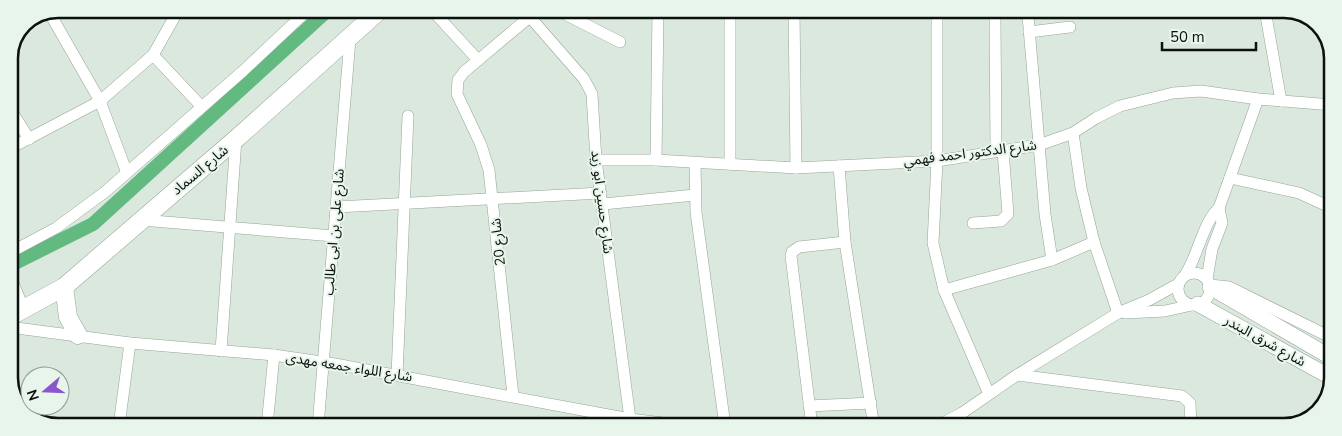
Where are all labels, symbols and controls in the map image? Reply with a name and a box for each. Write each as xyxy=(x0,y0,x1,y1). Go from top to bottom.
scale bar xyxy=(1162,20,1256,52)
text: 50 m xyxy=(1170,27,1205,47)
street label: شارع الدكتور احمد فهمي xyxy=(902,135,1038,172)
street label: شارع السماد xyxy=(168,141,233,200)
street label: شارع حسين ابو زيد xyxy=(585,149,618,255)
street label: شارع على بن ابى طالب xyxy=(319,168,350,296)
street label: شارع 20 xyxy=(486,217,511,267)
street label: شارع شرق البندر xyxy=(1219,310,1309,372)
street label: شارع اللواء جمعه مهدى xyxy=(284,348,414,387)
north arrow xyxy=(20,366,70,416)
text: N xyxy=(22,387,44,403)

